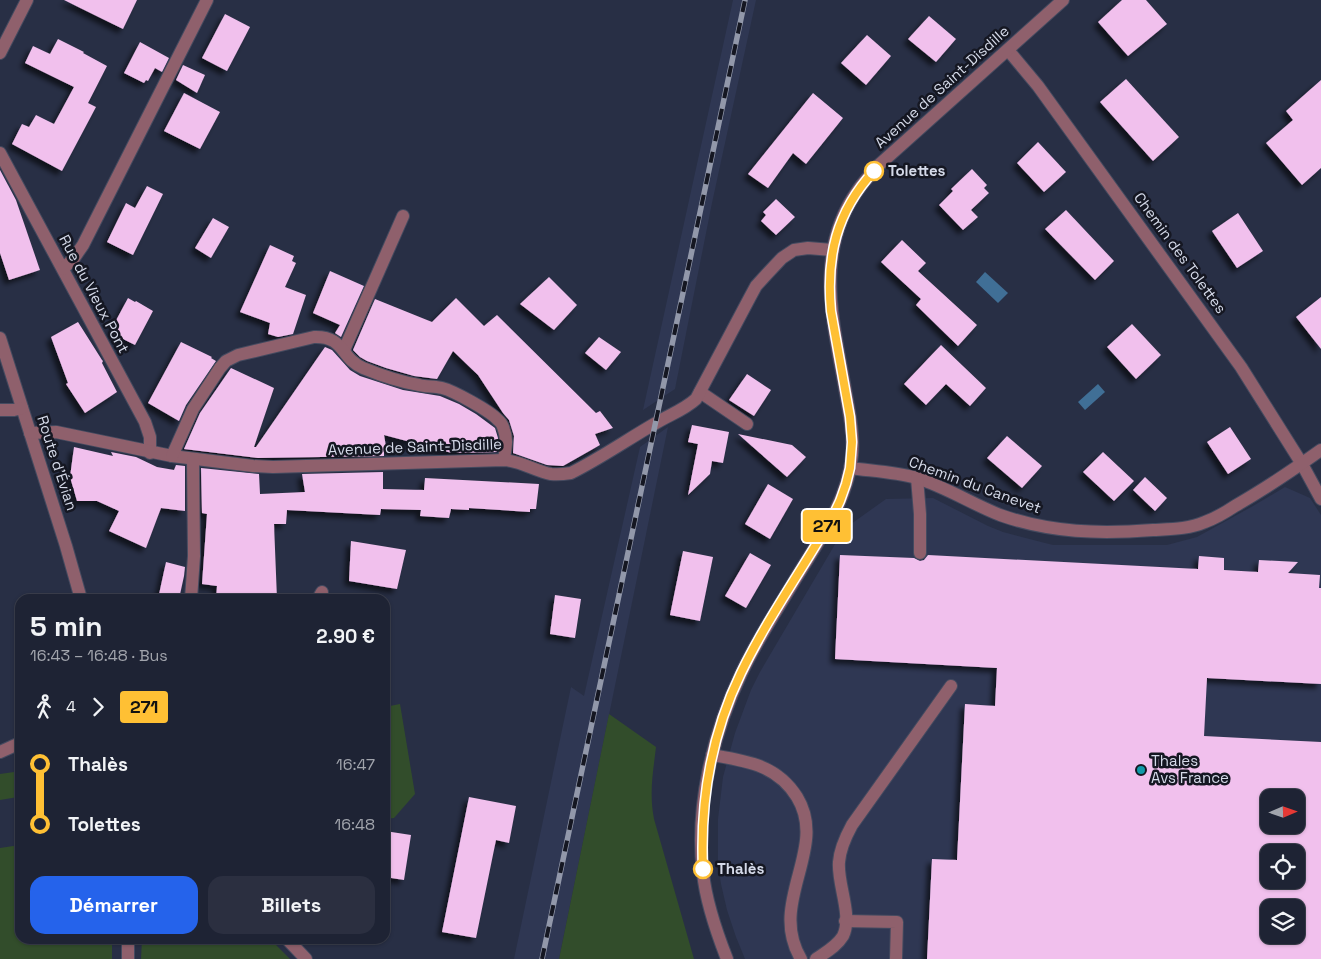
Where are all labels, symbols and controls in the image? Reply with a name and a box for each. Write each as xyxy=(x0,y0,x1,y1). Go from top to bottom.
street label: Avenue de Saint-Disdille xyxy=(871,21,1013,152)
marker: Tolettes xyxy=(864,161,884,181)
place label: Tolettes xyxy=(888,161,946,180)
street label: Chemin des Tolettes xyxy=(1130,189,1231,317)
street label: Rue du Vieux Pont xyxy=(55,231,134,356)
street label: Route d'Évian xyxy=(33,413,82,513)
street label: Avenue de Saint-Disdille xyxy=(328,434,503,459)
street label: Chemin du Canevet xyxy=(906,452,1044,517)
line badge: 271 xyxy=(798,510,856,542)
text: 271 xyxy=(813,514,841,537)
text: 5 min xyxy=(30,608,103,644)
text: 2.90 € xyxy=(316,624,375,649)
text: 16:43 – 16:48 · Bus xyxy=(30,645,168,666)
icon: walk xyxy=(30,693,58,721)
icon: forward xyxy=(84,693,112,721)
text: 271 xyxy=(130,695,158,718)
text: 4 xyxy=(66,696,76,717)
place label: Thales Avs France xyxy=(1151,751,1229,787)
text: Thalès xyxy=(68,752,128,777)
text: 16:47 xyxy=(336,754,375,775)
marker: Thales Avs France xyxy=(1135,764,1147,776)
north arrow xyxy=(1260,789,1305,834)
map controls xyxy=(1260,789,1305,944)
text: Tolettes xyxy=(68,812,141,837)
text: 16:48 xyxy=(335,814,375,835)
button: locate xyxy=(1260,844,1305,889)
marker: Thalès xyxy=(693,859,713,879)
place label: Thalès xyxy=(717,859,764,878)
button: Démarrer xyxy=(30,876,198,934)
button: Billets xyxy=(208,876,375,934)
button: layers xyxy=(1260,899,1305,944)

